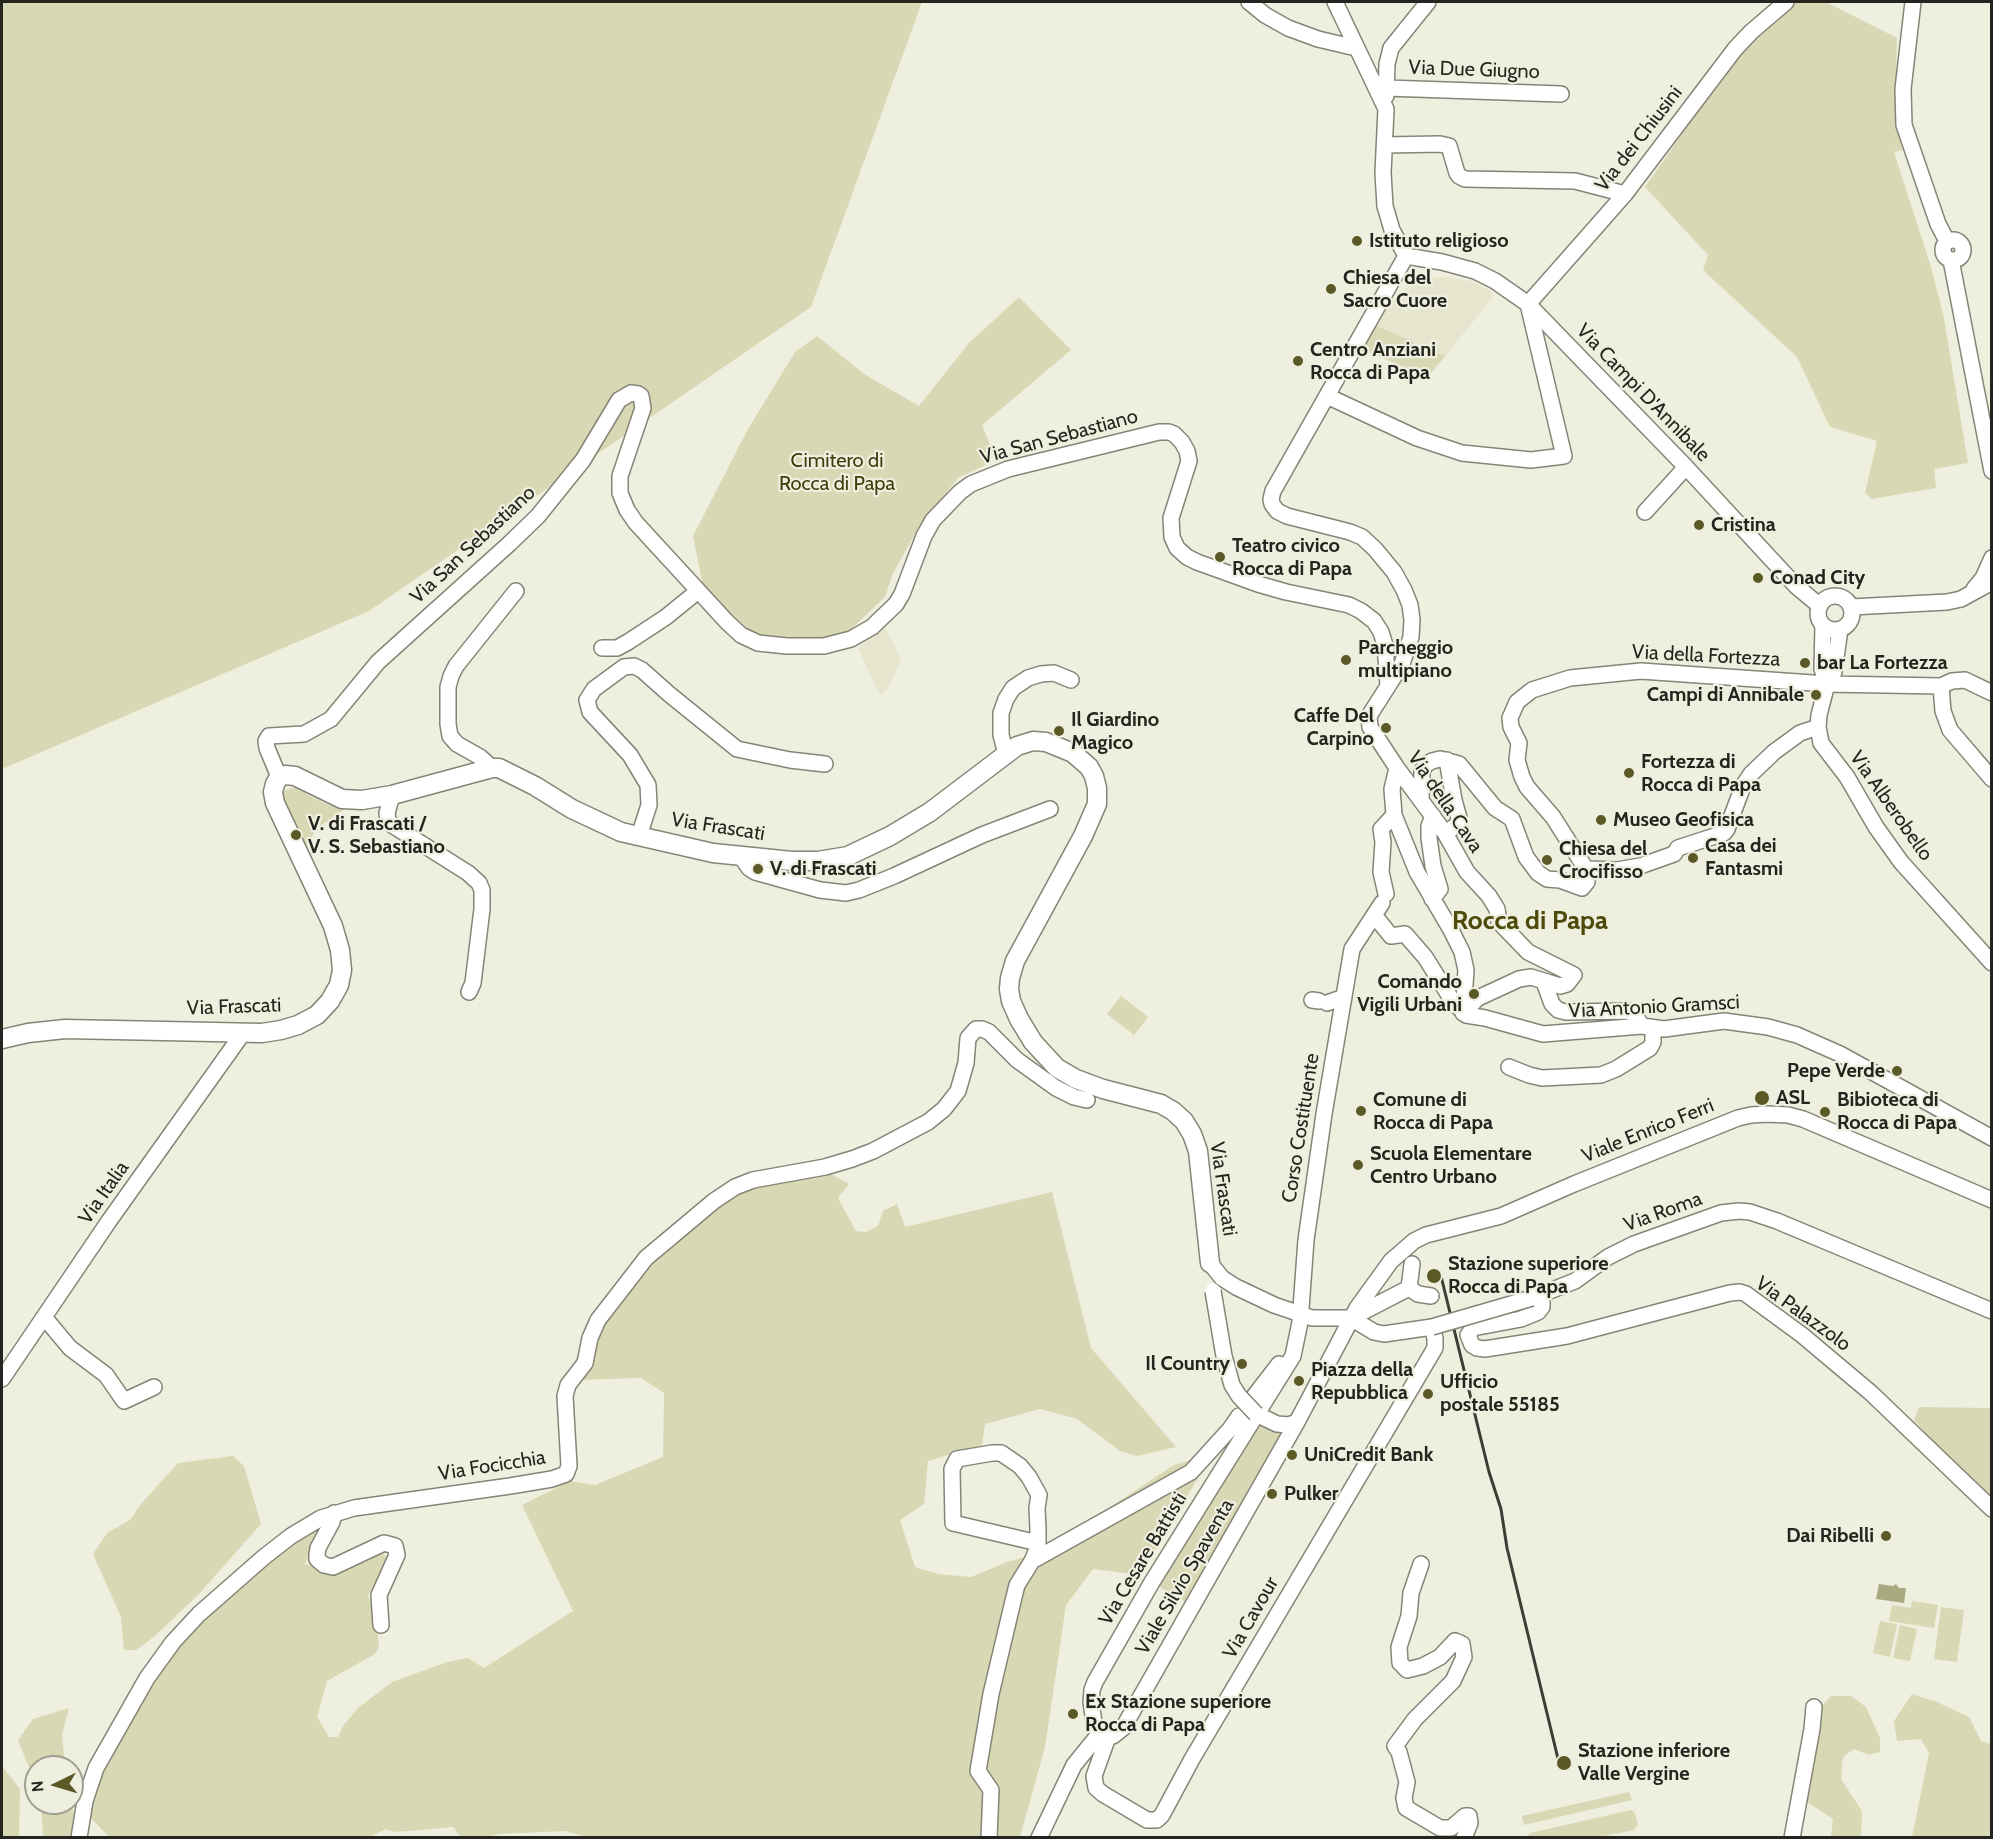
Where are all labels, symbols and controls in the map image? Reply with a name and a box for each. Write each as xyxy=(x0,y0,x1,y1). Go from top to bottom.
street label: Via Due Giugno xyxy=(1408,56,1540,84)
street label: Via dei Chiusini xyxy=(1590,81,1688,197)
place label: Istituto religioso xyxy=(1369,229,1509,253)
marker: Istituto religioso xyxy=(1350,234,1364,248)
place label: Chiesa del Sacro Cuore xyxy=(1343,266,1447,313)
marker: Chiesa del Sacro Cuore xyxy=(1324,282,1338,296)
street label: Via Campi D'Annibale xyxy=(1571,319,1715,467)
place label: Centro Anziani Rocca di Papa xyxy=(1310,338,1436,385)
marker: Centro Anziani Rocca di Papa xyxy=(1291,354,1305,368)
street label: Via San Sebastiano xyxy=(978,404,1140,470)
park label: Cimitero di Rocca di Papa xyxy=(779,449,895,496)
street label: Via San Sebastiano xyxy=(406,481,540,609)
place label: Cristina xyxy=(1711,513,1776,537)
marker: Cristina xyxy=(1692,518,1706,532)
place label: Teatro civico Rocca di Papa xyxy=(1232,534,1352,581)
marker: Teatro civico Rocca di Papa xyxy=(1213,550,1227,564)
place label: Conad City xyxy=(1770,566,1865,590)
marker: Conad City xyxy=(1751,571,1765,585)
place label: Parcheggio multipiano xyxy=(1358,636,1453,683)
street label: Via della Fortezza xyxy=(1631,640,1781,672)
place label: bar La Fortezza xyxy=(1817,651,1948,675)
marker: Parcheggio multipiano xyxy=(1339,653,1353,667)
marker: bar La Fortezza xyxy=(1798,656,1812,670)
place label: Campi di Annibale xyxy=(1647,683,1804,707)
marker: Campi di Annibale xyxy=(1809,688,1823,702)
place label: Caffe Del Carpino xyxy=(1294,704,1374,751)
place label: Il Giardino Magico xyxy=(1071,708,1159,755)
marker: Caffe Del Carpino xyxy=(1379,721,1393,735)
marker: Il Giardino Magico xyxy=(1052,724,1066,738)
street label: Via della Cava xyxy=(1402,747,1488,857)
street label: Via Alberobello xyxy=(1844,747,1938,865)
place label: Fortezza di Rocca di Papa xyxy=(1641,750,1761,797)
marker: Fortezza di Rocca di Papa xyxy=(1622,766,1636,780)
street label: Via Frascati xyxy=(669,808,767,846)
place label: Museo Geofisica xyxy=(1613,808,1754,832)
place label: V. di Frascati / V. S. Sebastiano xyxy=(308,812,445,859)
marker: Museo Geofisica xyxy=(1594,813,1608,827)
marker: V. di Frascati / V. S. Sebastiano xyxy=(289,828,303,842)
place label: Casa dei Fantasmi xyxy=(1705,834,1783,881)
place label: Chiesa del Crocifisso xyxy=(1559,837,1647,884)
marker: Casa dei Fantasmi xyxy=(1686,851,1700,865)
marker: Chiesa del Crocifisso xyxy=(1540,853,1554,867)
place label: V. di Frascati xyxy=(770,857,877,881)
marker: V. di Frascati xyxy=(751,862,765,876)
district label: Rocca di Papa xyxy=(1452,905,1608,937)
place label: Comando Vigili Urbani xyxy=(1357,970,1462,1017)
marker: Comando Vigili Urbani xyxy=(1467,987,1481,1001)
street label: Via Antonio Gramsci xyxy=(1568,991,1740,1023)
street label: Via Frascati xyxy=(186,993,282,1021)
street label: Corso Costituente xyxy=(1277,1052,1325,1204)
place label: Pepe Verde xyxy=(1787,1059,1885,1083)
marker: Pepe Verde xyxy=(1890,1064,1904,1078)
place label: ASL xyxy=(1776,1086,1810,1110)
place label: Comune di Rocca di Papa xyxy=(1373,1088,1493,1135)
place label: Bibioteca di Rocca di Papa xyxy=(1837,1088,1957,1135)
marker: ASL xyxy=(1753,1089,1771,1107)
street label: Viale Enrico Ferri xyxy=(1579,1094,1717,1168)
marker: Comune di Rocca di Papa xyxy=(1354,1104,1368,1118)
marker: Bibioteca di Rocca di Papa xyxy=(1818,1105,1832,1119)
street label: Via Frascati xyxy=(1205,1141,1241,1237)
place label: Scuola Elementare Centro Urbano xyxy=(1370,1142,1532,1189)
street label: Via Italia xyxy=(74,1157,134,1229)
marker: Scuola Elementare Centro Urbano xyxy=(1351,1158,1365,1172)
street label: Via Roma xyxy=(1621,1187,1705,1237)
place label: Stazione superiore Rocca di Papa xyxy=(1448,1252,1608,1299)
marker: Stazione superiore Rocca di Papa xyxy=(1425,1267,1443,1285)
street label: Via Palazzolo xyxy=(1751,1271,1855,1357)
place label: Il Country xyxy=(1145,1352,1230,1376)
marker: Il Country xyxy=(1235,1357,1249,1371)
place label: Piazza della Repubblica xyxy=(1311,1358,1413,1405)
place label: Ufficio postale 55185 xyxy=(1440,1370,1560,1417)
marker: Piazza della Repubblica xyxy=(1292,1374,1306,1388)
marker: Ufficio postale 55185 xyxy=(1421,1387,1435,1401)
place label: UniCredit Bank xyxy=(1304,1443,1433,1467)
street label: Via Focicchia xyxy=(437,1446,547,1486)
marker: UniCredit Bank xyxy=(1285,1448,1299,1462)
place label: Pulker xyxy=(1284,1482,1338,1506)
marker: Pulker xyxy=(1265,1487,1279,1501)
street label: Via Cesare Battisti xyxy=(1094,1488,1192,1630)
street label: Viale Silvio Spaventa xyxy=(1131,1495,1239,1659)
place label: Dai Ribelli xyxy=(1786,1524,1874,1548)
marker: Dai Ribelli xyxy=(1879,1529,1893,1543)
street label: Via Cavour xyxy=(1218,1573,1284,1663)
place label: Ex Stazione superiore Rocca di Papa xyxy=(1085,1690,1271,1737)
marker: Ex Stazione superiore Rocca di Papa xyxy=(1066,1707,1080,1721)
place label: Stazione inferiore Valle Vergine xyxy=(1578,1739,1730,1786)
marker: Stazione inferiore Valle Vergine xyxy=(1555,1754,1573,1772)
north arrow xyxy=(24,1755,84,1815)
text: N xyxy=(28,1780,48,1793)

